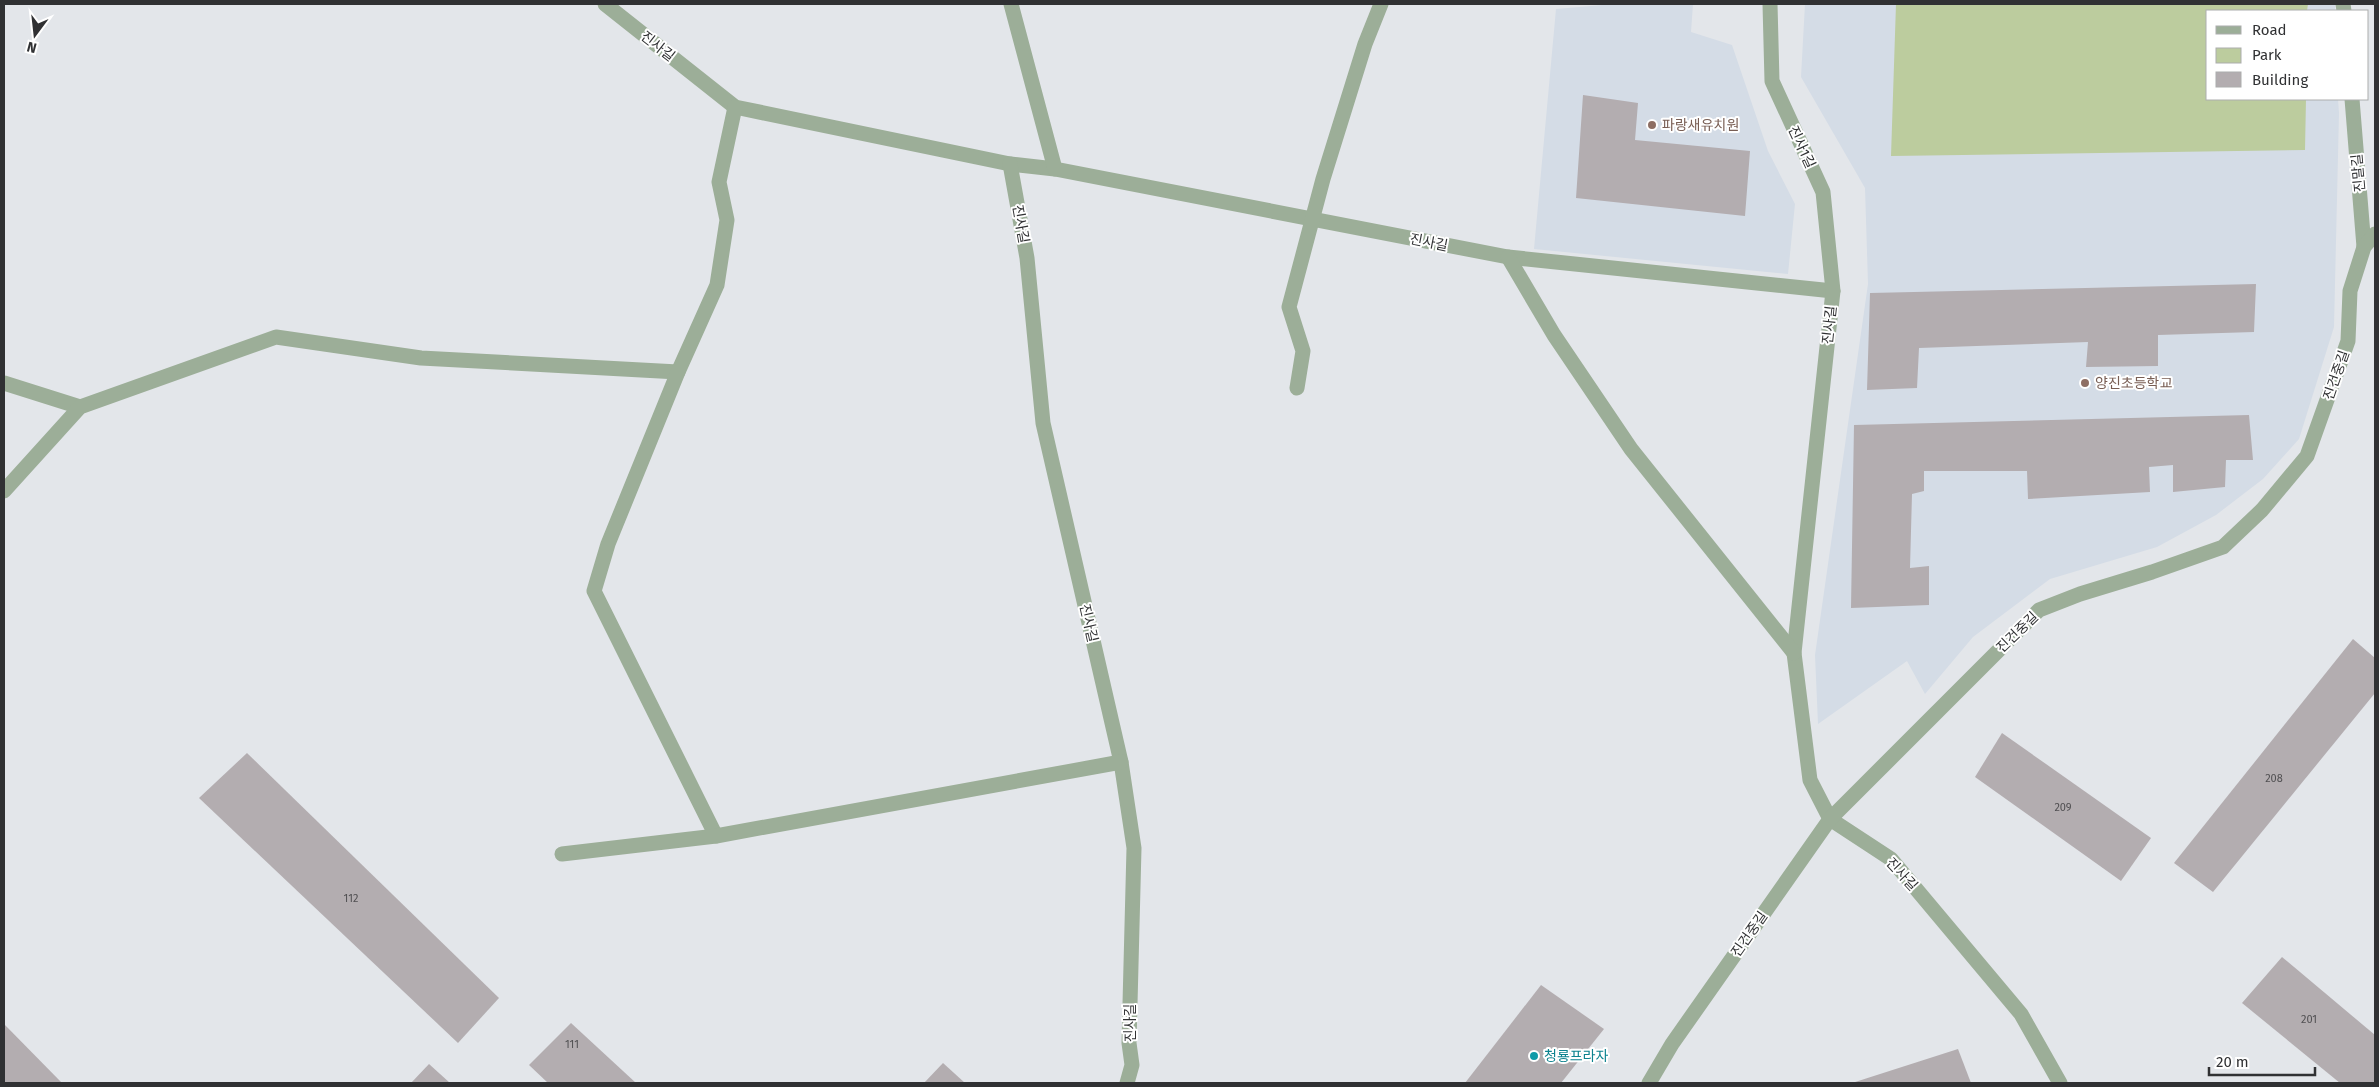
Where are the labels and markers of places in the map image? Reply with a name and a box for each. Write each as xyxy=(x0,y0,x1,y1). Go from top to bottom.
place label: 파랑새유치원 xyxy=(1662,117,1739,134)
marker: 파랑새유치원 xyxy=(1646,119,1658,131)
place label: 양진초등학교 xyxy=(2095,375,2172,392)
marker: 양진초등학교 xyxy=(2079,377,2091,389)
place label: 청룡프라자 xyxy=(1544,1048,1609,1065)
marker: 청룡프라자 xyxy=(1528,1050,1540,1062)

